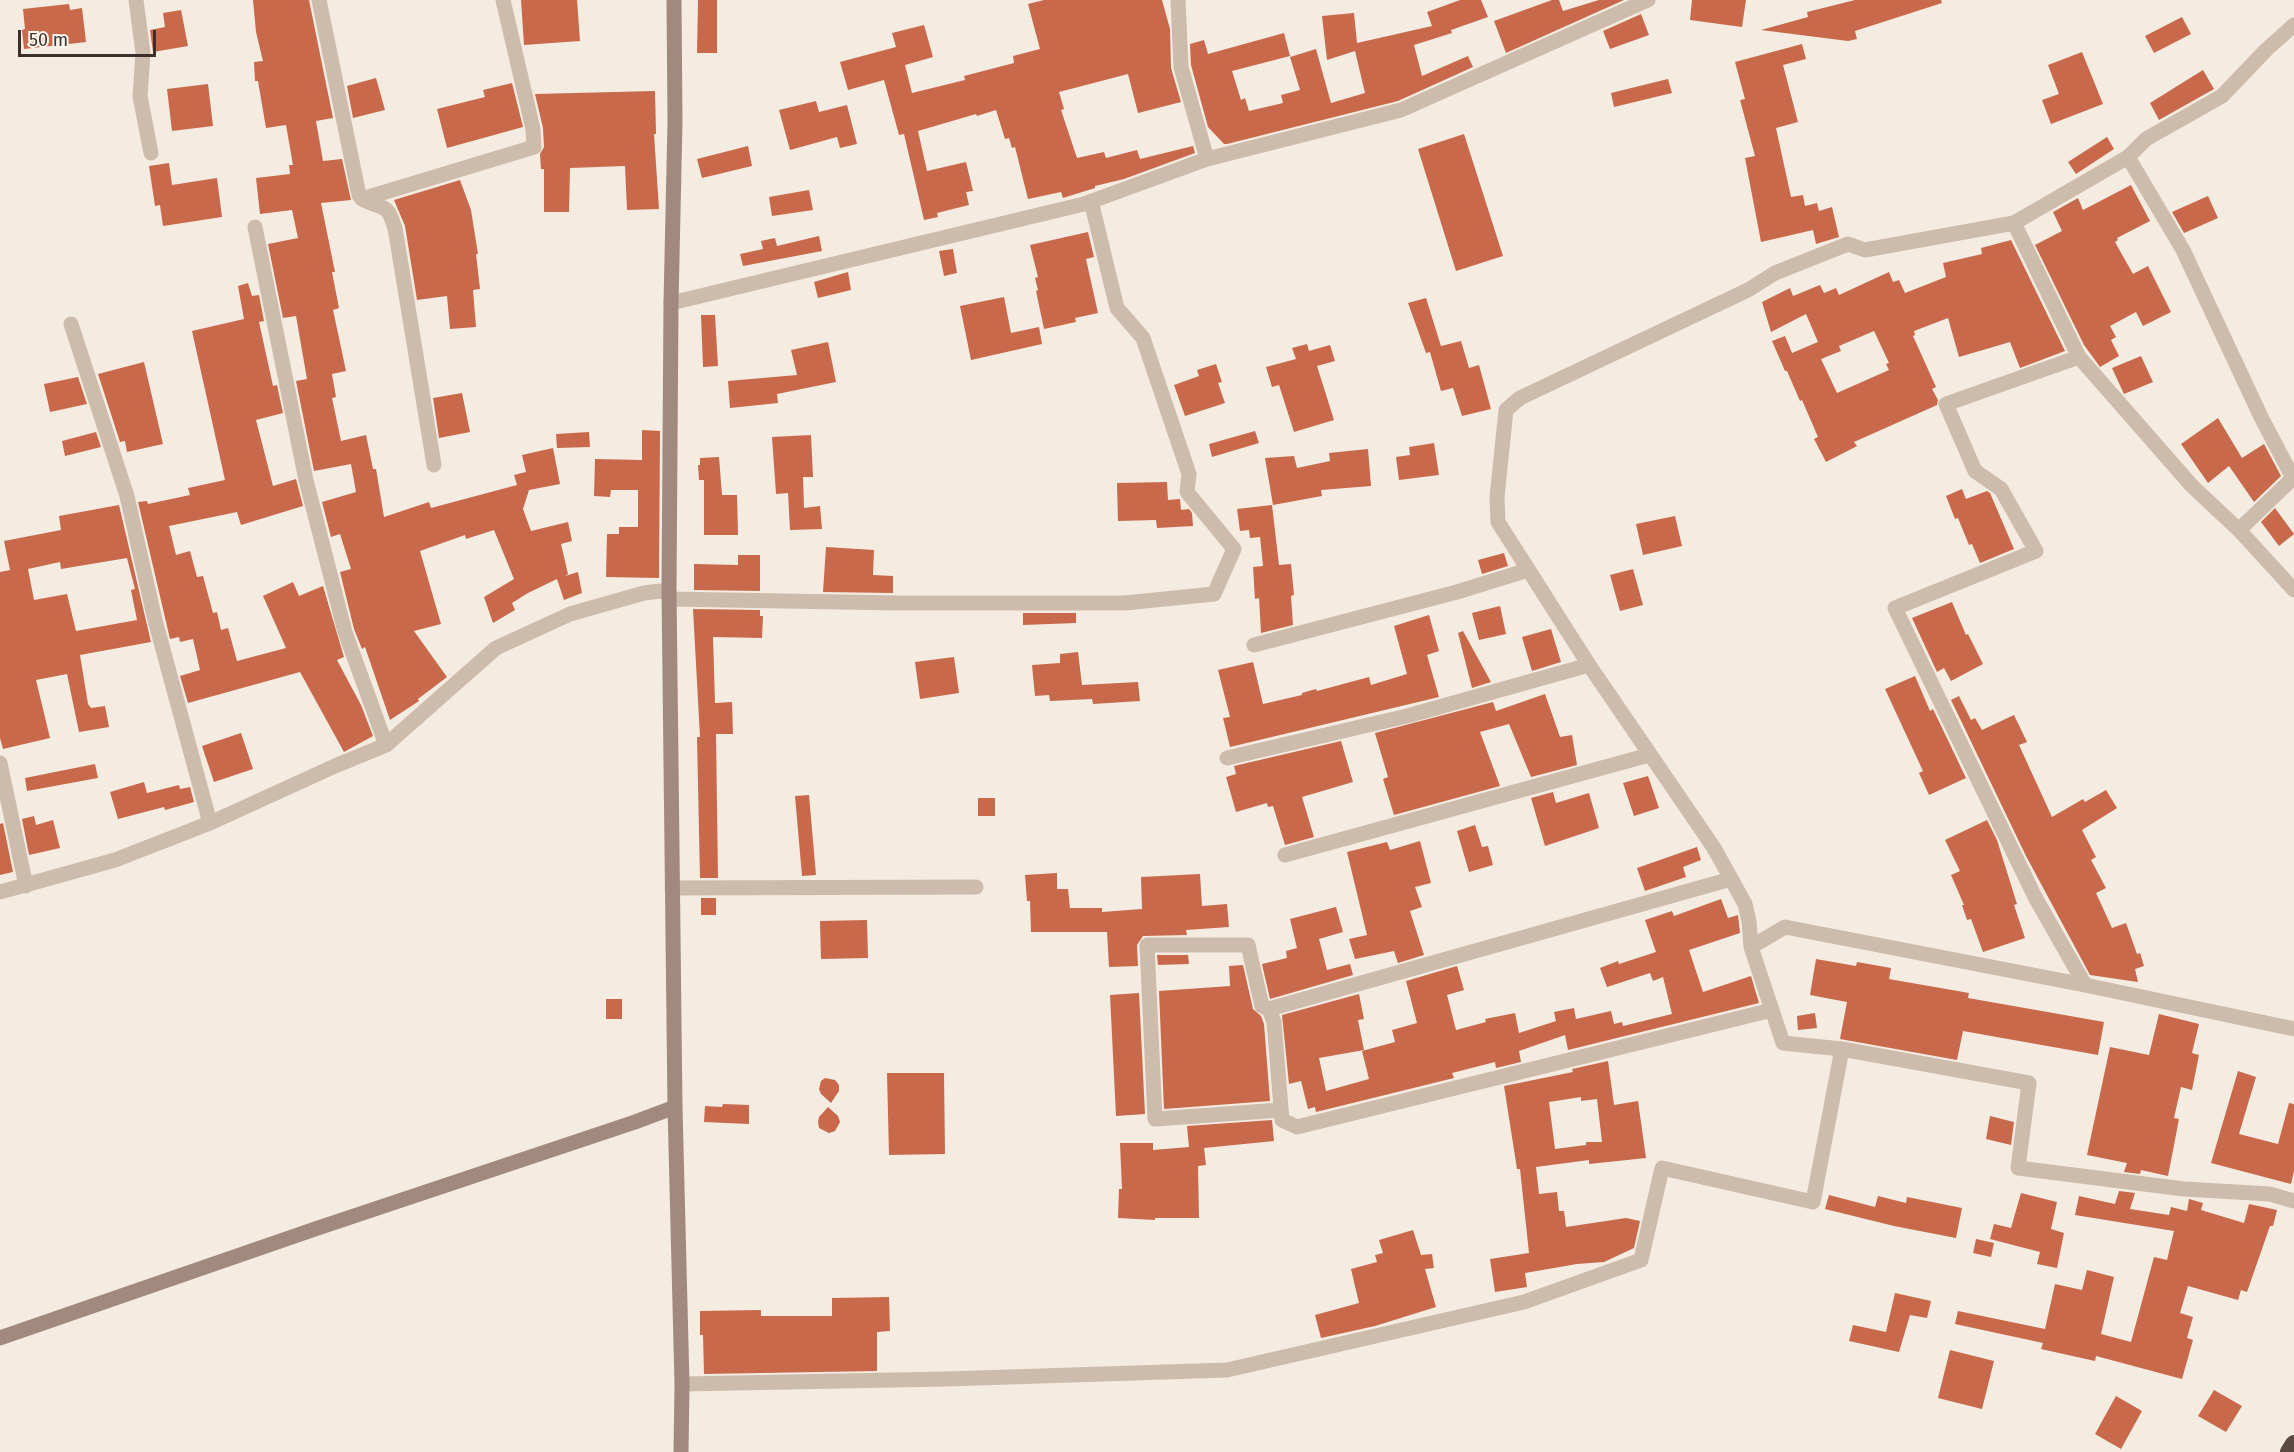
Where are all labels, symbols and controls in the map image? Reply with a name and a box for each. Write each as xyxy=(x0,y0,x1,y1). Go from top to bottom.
scale bar xyxy=(21,18,159,56)
text: 50 m xyxy=(29,29,68,51)

